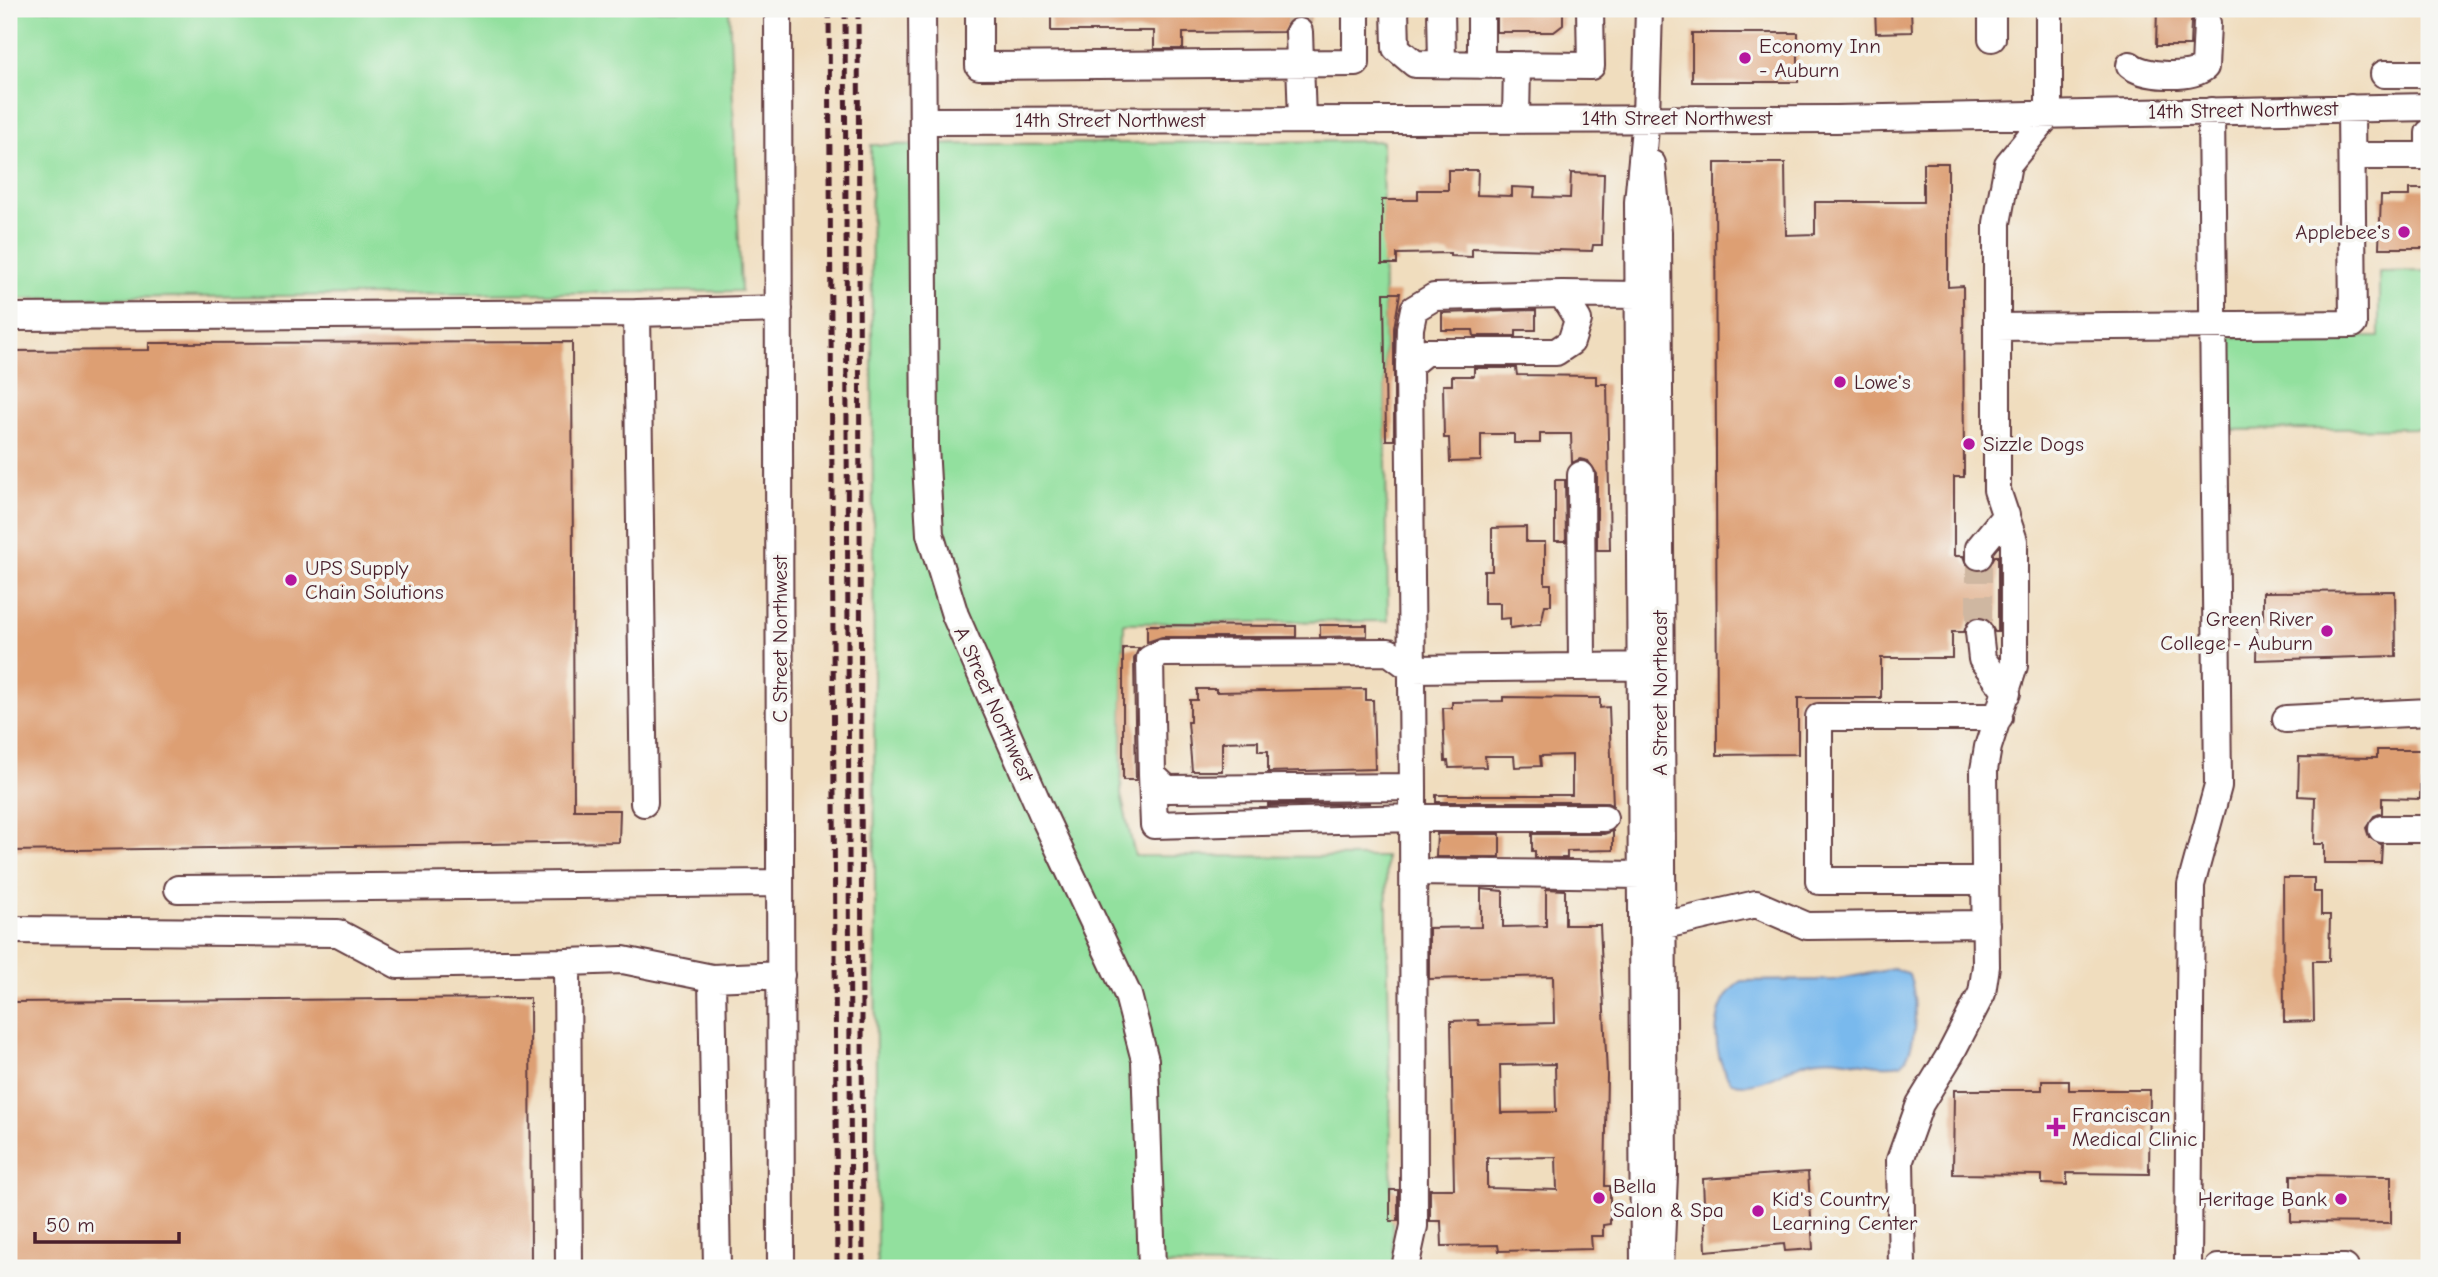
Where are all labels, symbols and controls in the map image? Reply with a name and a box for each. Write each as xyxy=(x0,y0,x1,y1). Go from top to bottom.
place label: Economy Inn - Auburn xyxy=(1759,34,1881,82)
marker: Economy Inn - Auburn xyxy=(1737,50,1753,66)
street label: 14th Street Northwest xyxy=(2148,96,2339,124)
street label: 14th Street Northwest xyxy=(1582,106,1773,130)
street label: 14th Street Northwest xyxy=(1015,108,1206,132)
place label: Applebee's xyxy=(2295,220,2390,244)
marker: Applebee's xyxy=(2396,224,2412,240)
place label: Lowe's xyxy=(1854,370,1911,394)
marker: Lowe's xyxy=(1832,374,1848,390)
place label: Sizzle Dogs xyxy=(1983,432,2084,456)
marker: Sizzle Dogs xyxy=(1961,436,1977,452)
street label: C Street Northwest xyxy=(768,554,792,723)
place label: UPS Supply Chain Solutions xyxy=(305,556,444,604)
marker: UPS Supply Chain Solutions xyxy=(283,572,299,588)
place label: Green River College - Auburn xyxy=(2160,607,2314,655)
street label: A Street Northeast xyxy=(1648,609,1672,776)
street label: A Street Northwest xyxy=(949,623,1039,786)
marker: Green River College - Auburn xyxy=(2319,623,2335,639)
place label: Franciscan Medical Clinic xyxy=(2072,1103,2197,1151)
marker: Franciscan Medical Clinic xyxy=(2046,1117,2066,1137)
place label: Bella Salon & Spa xyxy=(1613,1174,1724,1222)
place label: Kid's Country Learning Center xyxy=(1772,1187,1918,1235)
place label: Heritage Bank xyxy=(2198,1187,2327,1211)
marker: Bella Salon & Spa xyxy=(1591,1190,1607,1206)
marker: Heritage Bank xyxy=(2333,1191,2349,1207)
scale bar xyxy=(35,1200,178,1244)
marker: Kid's Country Learning Center xyxy=(1750,1203,1766,1219)
text: 50 m xyxy=(46,1213,95,1237)

